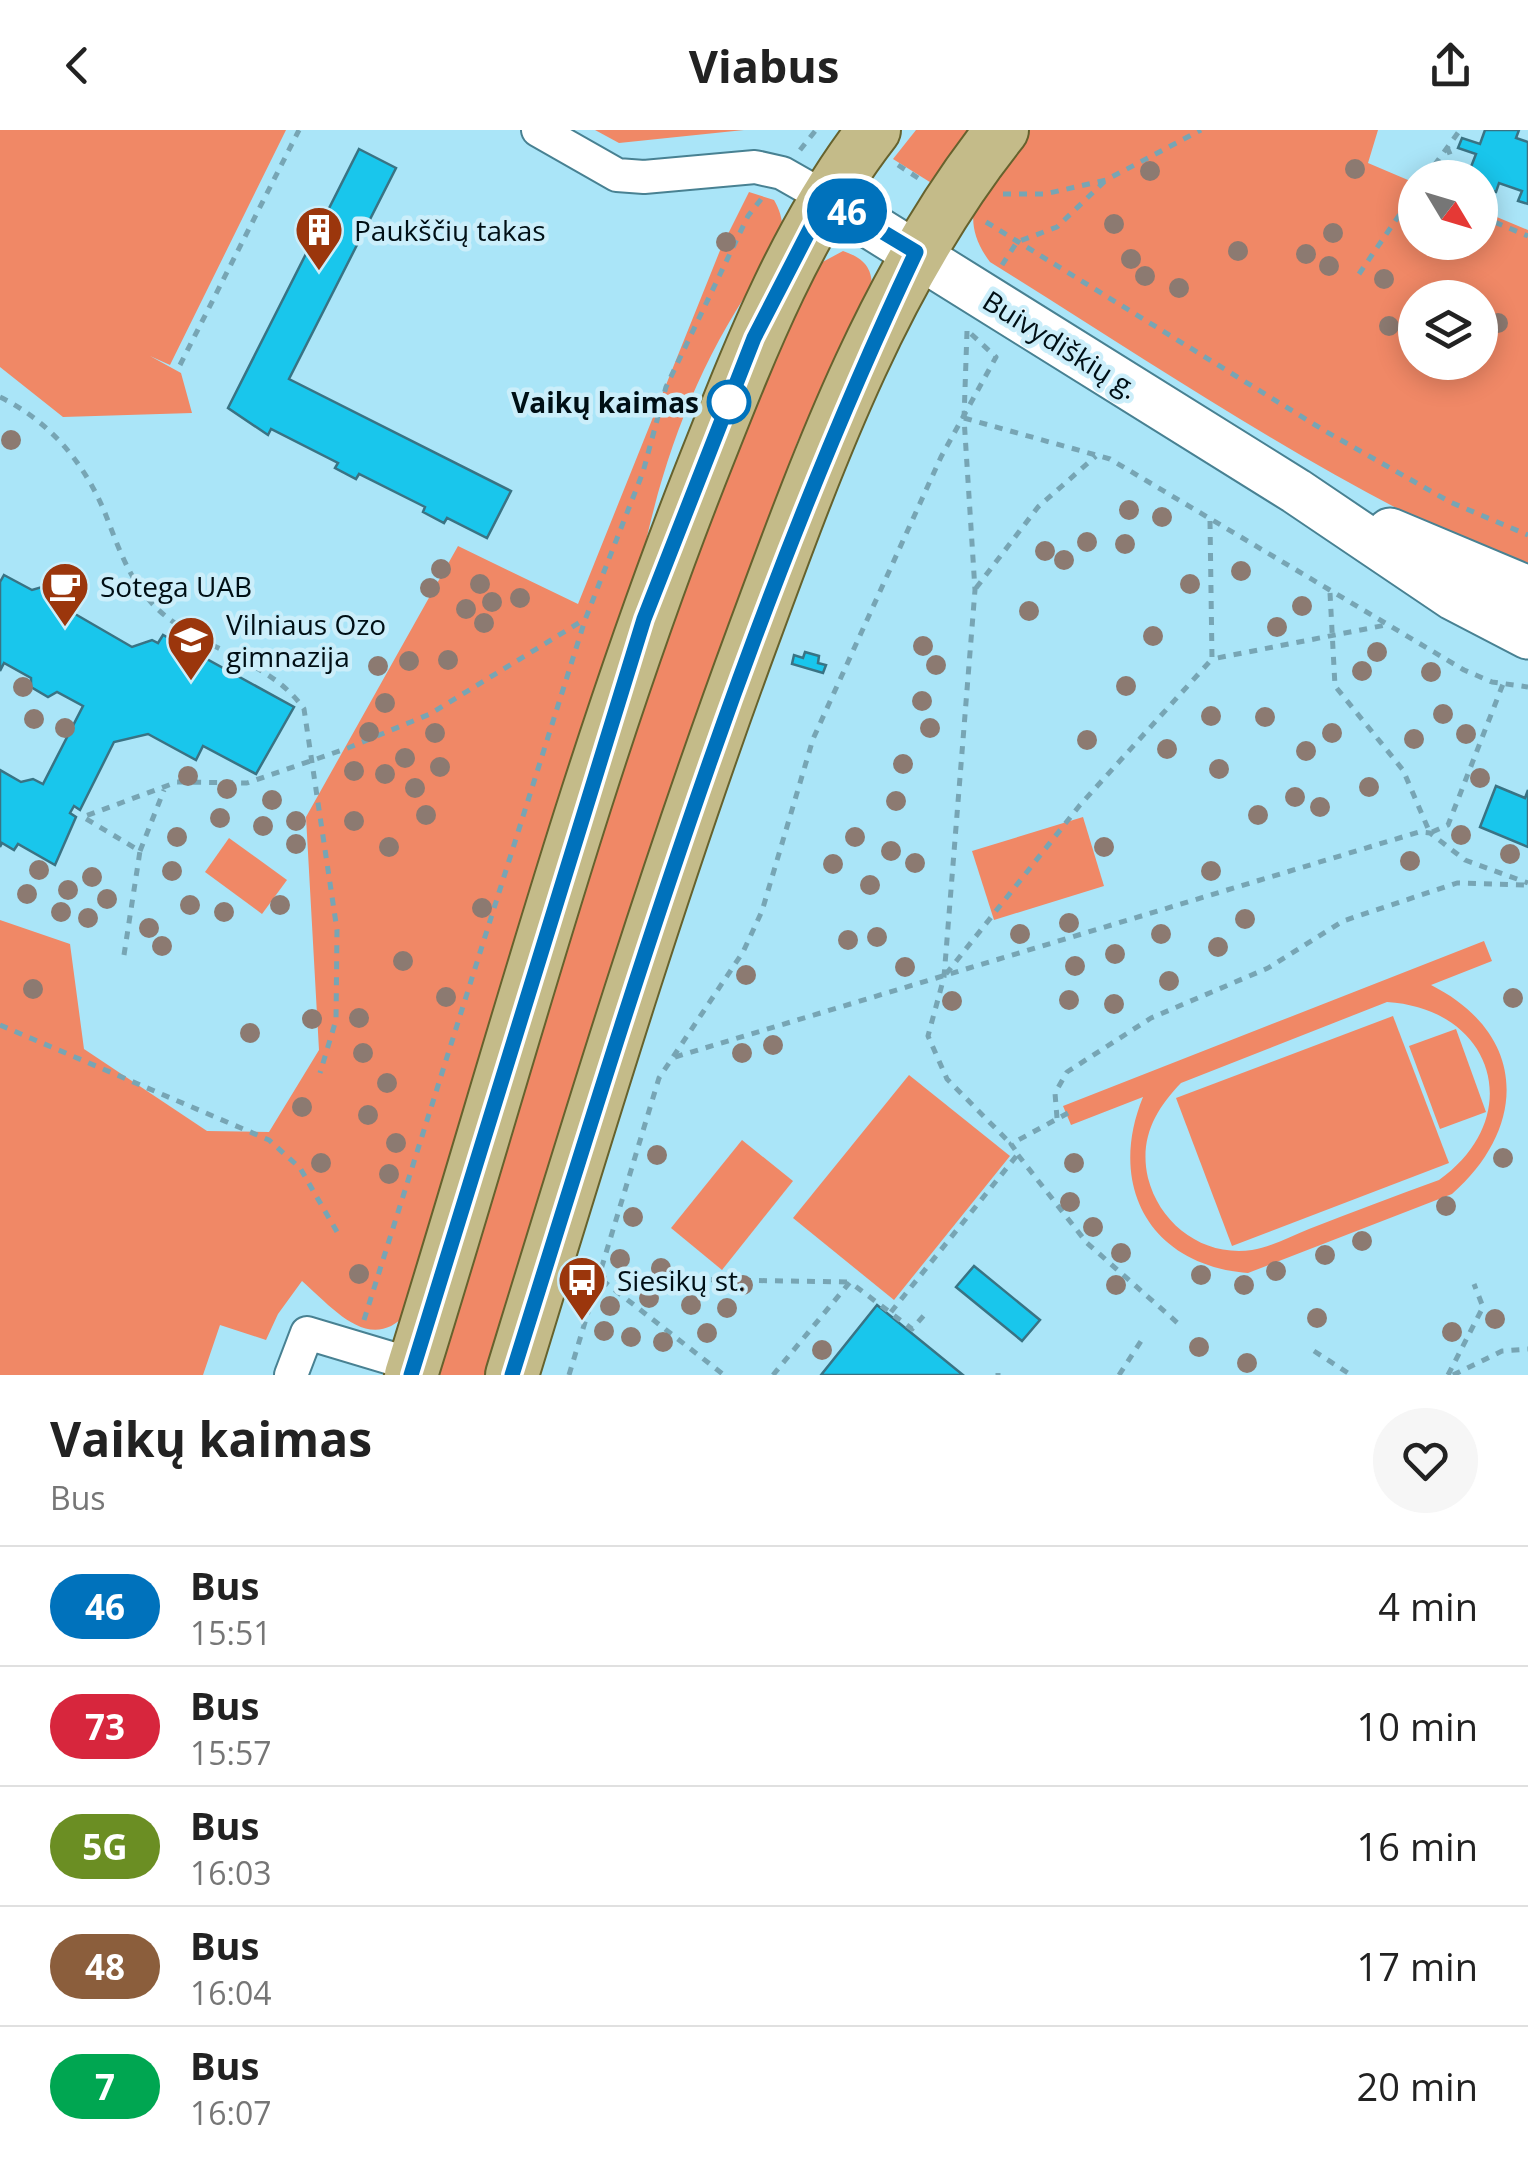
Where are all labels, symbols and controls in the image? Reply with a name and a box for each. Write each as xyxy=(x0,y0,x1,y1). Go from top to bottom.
text: Viabus xyxy=(689,35,839,96)
icon: back xyxy=(50,38,105,93)
icon: share xyxy=(1423,38,1478,93)
north arrow xyxy=(1398,160,1498,260)
map controls xyxy=(1398,160,1498,380)
line badge: 46 xyxy=(802,178,892,244)
text: 46 xyxy=(827,188,867,235)
building icon: Paukščių takas xyxy=(293,204,345,272)
place label: Paukščių takas xyxy=(354,211,546,249)
button: layers xyxy=(1398,280,1498,380)
street label: Buivydiškių g. xyxy=(976,281,1146,407)
marker: Vaikų kaimas xyxy=(708,381,750,423)
place label: Vaikų kaimas xyxy=(511,383,699,421)
cafe icon: Sotega UAB xyxy=(39,560,91,628)
place label: Sotega UAB xyxy=(100,567,252,605)
place label: Vilniaus Ozo gimnazija xyxy=(226,605,386,675)
school or university icon: Vilniaus Ozo gimnazija xyxy=(165,614,217,682)
bus stop icon: Siesikų st. xyxy=(556,1254,608,1322)
place label: Siesikų st. xyxy=(617,1261,745,1299)
text: Vaikų kaimas xyxy=(50,1406,372,1471)
button: heart xyxy=(1373,1408,1478,1513)
text: Bus xyxy=(50,1476,106,1519)
text: Bus xyxy=(190,1559,259,1611)
text: 4 min xyxy=(1378,1580,1478,1632)
text: 46 xyxy=(85,1583,125,1630)
text: 15:51 xyxy=(190,1611,272,1654)
text: Bus xyxy=(190,1679,259,1731)
text: 10 min xyxy=(1357,1700,1478,1752)
text: 73 xyxy=(85,1703,125,1750)
text: 15:57 xyxy=(190,1731,272,1774)
text: Bus xyxy=(190,1799,259,1851)
text: 16 min xyxy=(1357,1820,1478,1872)
text: 5G xyxy=(82,1823,128,1870)
text: 16:03 xyxy=(190,1851,272,1894)
text: Bus xyxy=(190,1919,259,1971)
text: 17 min xyxy=(1357,1940,1478,1992)
text: 48 xyxy=(85,1943,125,1990)
text: 16:04 xyxy=(190,1971,272,2014)
text: Bus xyxy=(190,2039,259,2091)
text: 20 min xyxy=(1357,2060,1478,2112)
text: 7 xyxy=(95,2063,115,2110)
text: 16:07 xyxy=(190,2091,272,2134)

